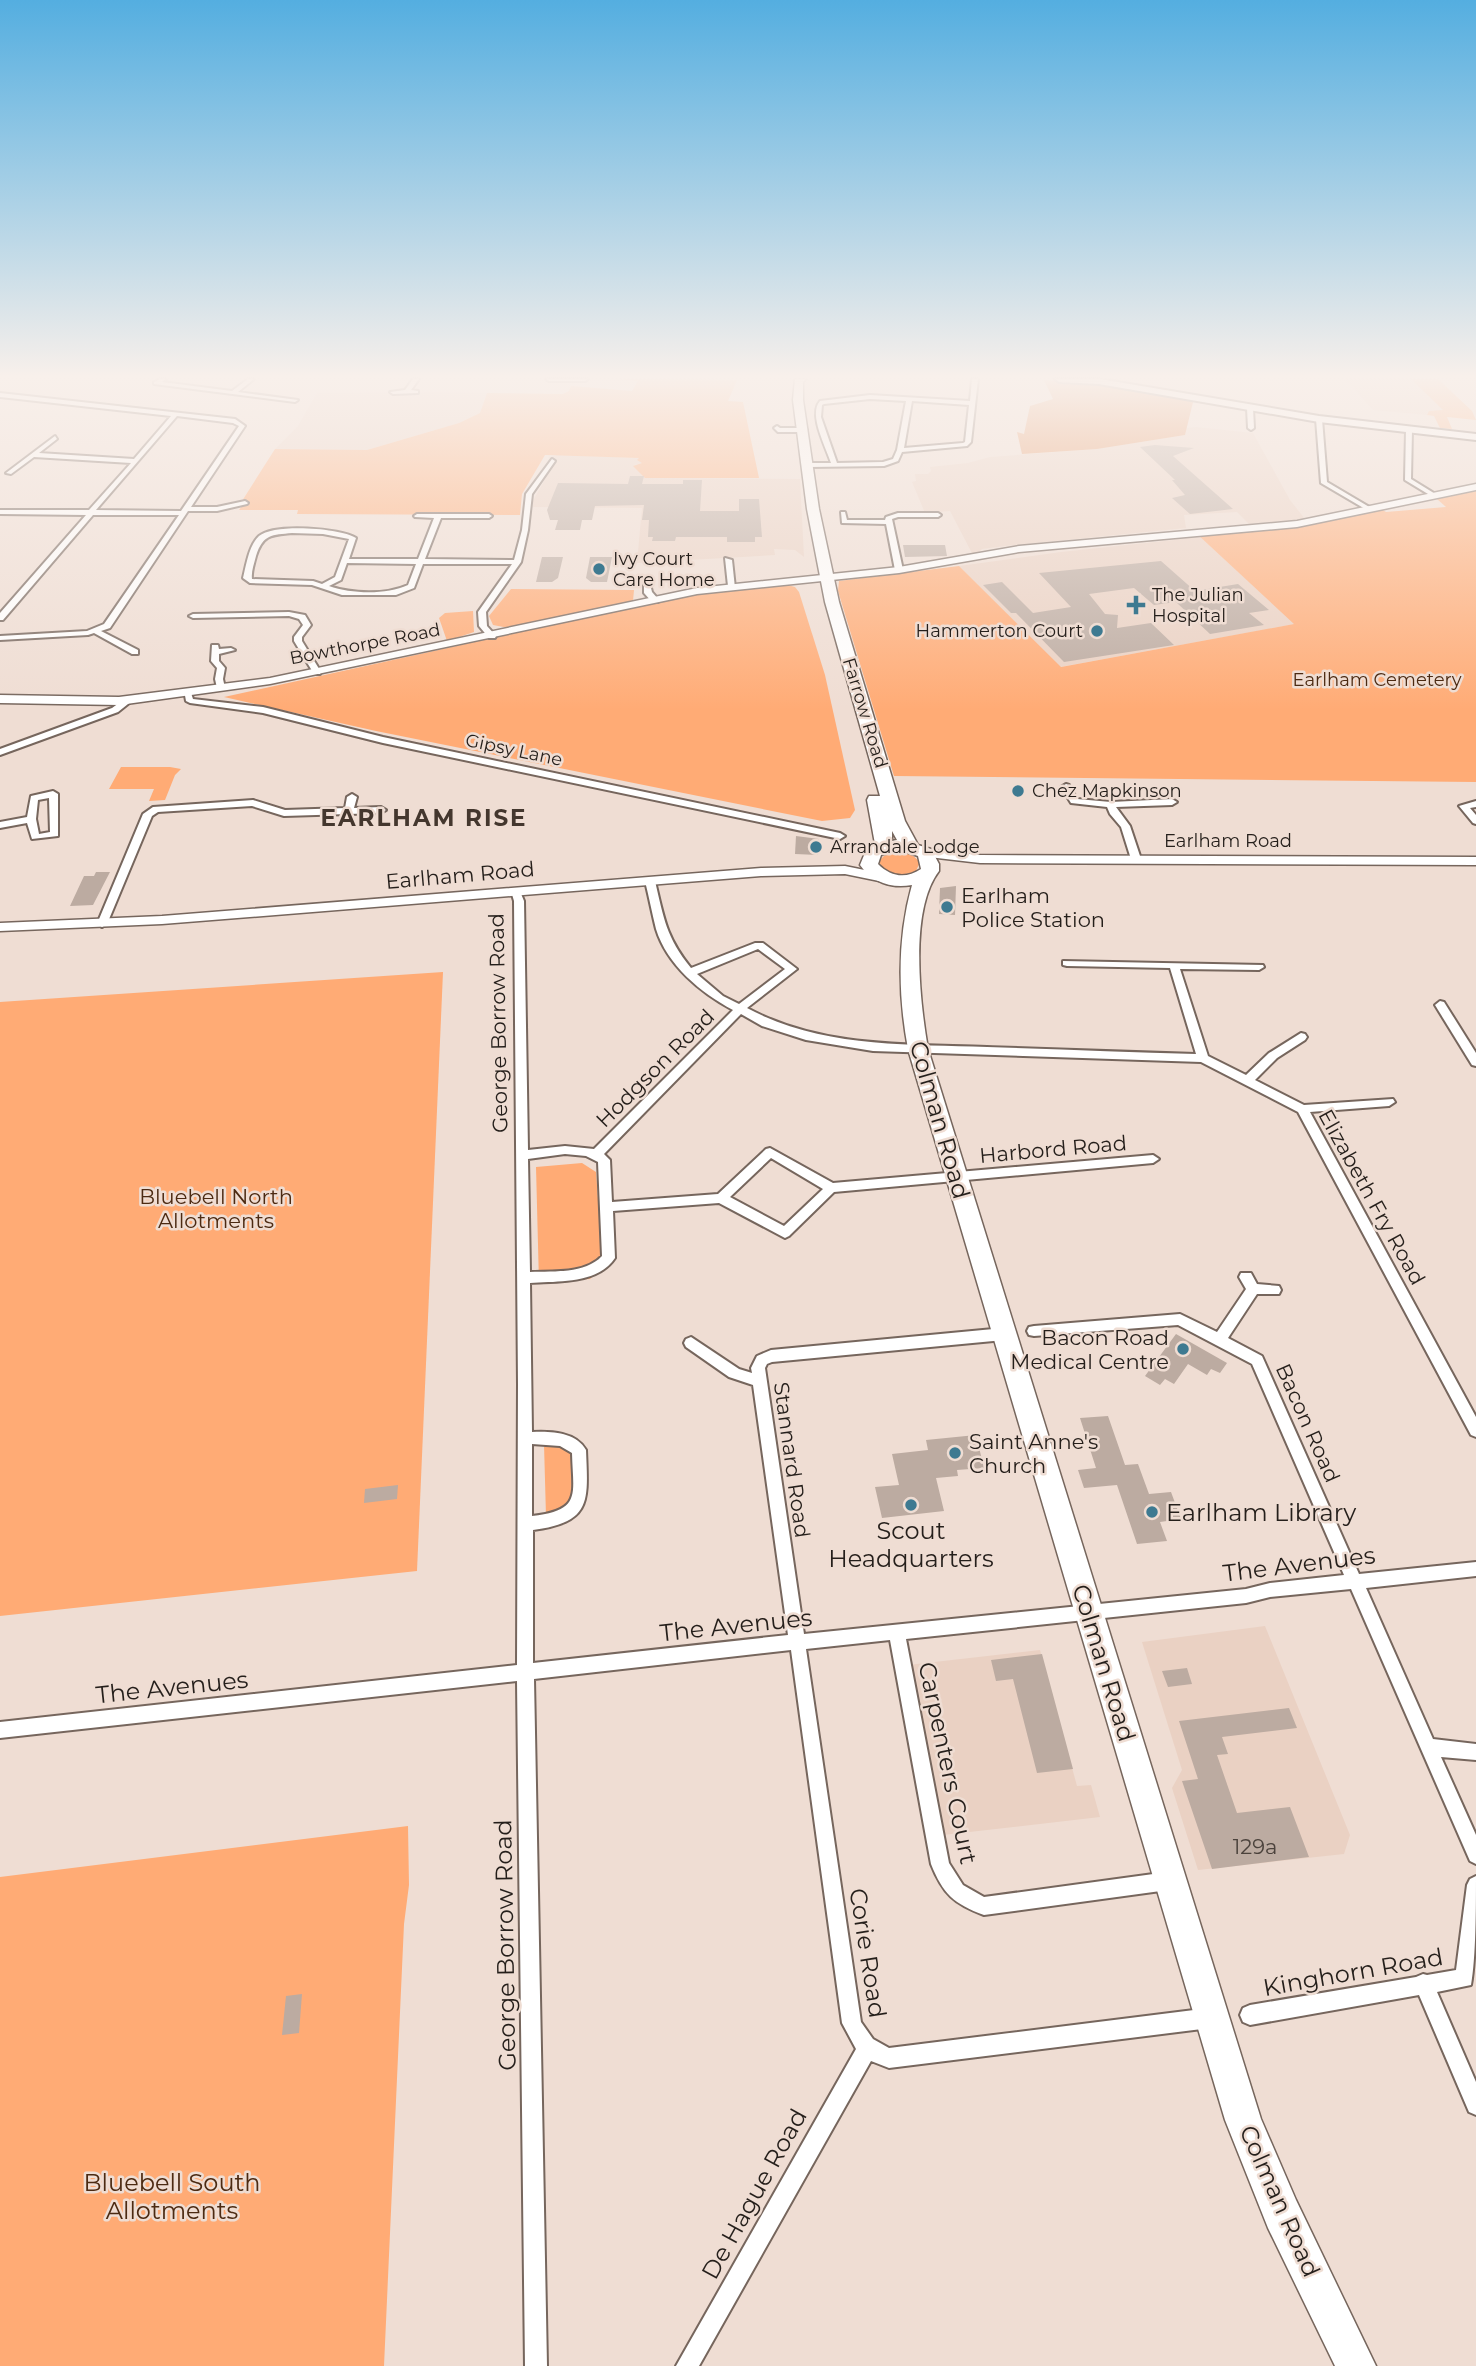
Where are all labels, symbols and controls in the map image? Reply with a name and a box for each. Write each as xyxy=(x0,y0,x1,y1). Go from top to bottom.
place label: Ivy Court Care Home xyxy=(613,548,715,591)
marker: Ivy Court Care Home xyxy=(591,561,607,577)
place label: The Julian Hospital xyxy=(1152,584,1244,627)
marker: The Julian Hospital xyxy=(1126,595,1146,615)
street label: Bowthorpe Road xyxy=(288,619,442,669)
place label: Hammerton Court xyxy=(916,620,1083,642)
marker: Hammerton Court xyxy=(1089,623,1105,639)
street label: Farrow Road xyxy=(838,655,892,771)
park label: Earlham Cemetery xyxy=(1293,669,1462,691)
street label: Gipsy Lane xyxy=(464,729,565,771)
place label: Chez Mapkinson xyxy=(1032,780,1182,802)
marker: Chez Mapkinson xyxy=(1010,783,1026,799)
district label: EARLHAM RISE xyxy=(320,804,528,832)
street label: Earlham Road xyxy=(1164,830,1292,852)
place label: Arrandale Lodge xyxy=(830,836,980,858)
marker: Arrandale Lodge xyxy=(808,839,824,855)
street label: Earlham Road xyxy=(384,856,536,894)
place label: Earlham Police Station xyxy=(961,883,1105,932)
marker: Earlham Police Station xyxy=(939,899,955,915)
street label: George Borrow Road xyxy=(484,913,512,1133)
street label: Hodgson Road xyxy=(591,1004,719,1132)
street label: Colman Road xyxy=(904,1038,976,1202)
street label: Elizabeth Fry Road xyxy=(1313,1105,1431,1289)
street label: Harbord Road xyxy=(978,1130,1128,1168)
park label: Bluebell North Allotments xyxy=(139,1184,293,1233)
place label: Bacon Road Medical Centre xyxy=(1010,1325,1169,1374)
marker: Bacon Road Medical Centre xyxy=(1175,1341,1191,1357)
street label: Bacon Road xyxy=(1271,1360,1345,1486)
street label: Stannard Road xyxy=(769,1381,815,1539)
place label: Saint Anne's Church xyxy=(969,1429,1098,1478)
marker: Saint Anne's Church xyxy=(947,1445,963,1461)
marker: Scout Headquarters xyxy=(903,1497,919,1513)
place label: Earlham Library xyxy=(1166,1498,1356,1527)
marker: Earlham Library xyxy=(1144,1504,1160,1520)
place label: Scout Headquarters xyxy=(828,1516,994,1573)
street label: The Avenues xyxy=(1221,1540,1377,1588)
street label: Colman Road xyxy=(1066,1581,1142,1745)
street label: The Avenues xyxy=(658,1603,814,1647)
street label: Carpenters Court xyxy=(912,1659,984,1867)
street label: The Avenues xyxy=(94,1665,250,1709)
street label: George Borrow Road xyxy=(488,1819,522,2071)
house number: 129a xyxy=(1233,1834,1277,1859)
street label: Corie Road xyxy=(843,1886,893,2020)
street label: Kinghorn Road xyxy=(1261,1942,1445,2002)
street label: De Hague Road xyxy=(695,2104,813,2284)
street label: Colman Road xyxy=(1234,2121,1326,2281)
park label: Bluebell South Allotments xyxy=(83,2168,261,2225)

